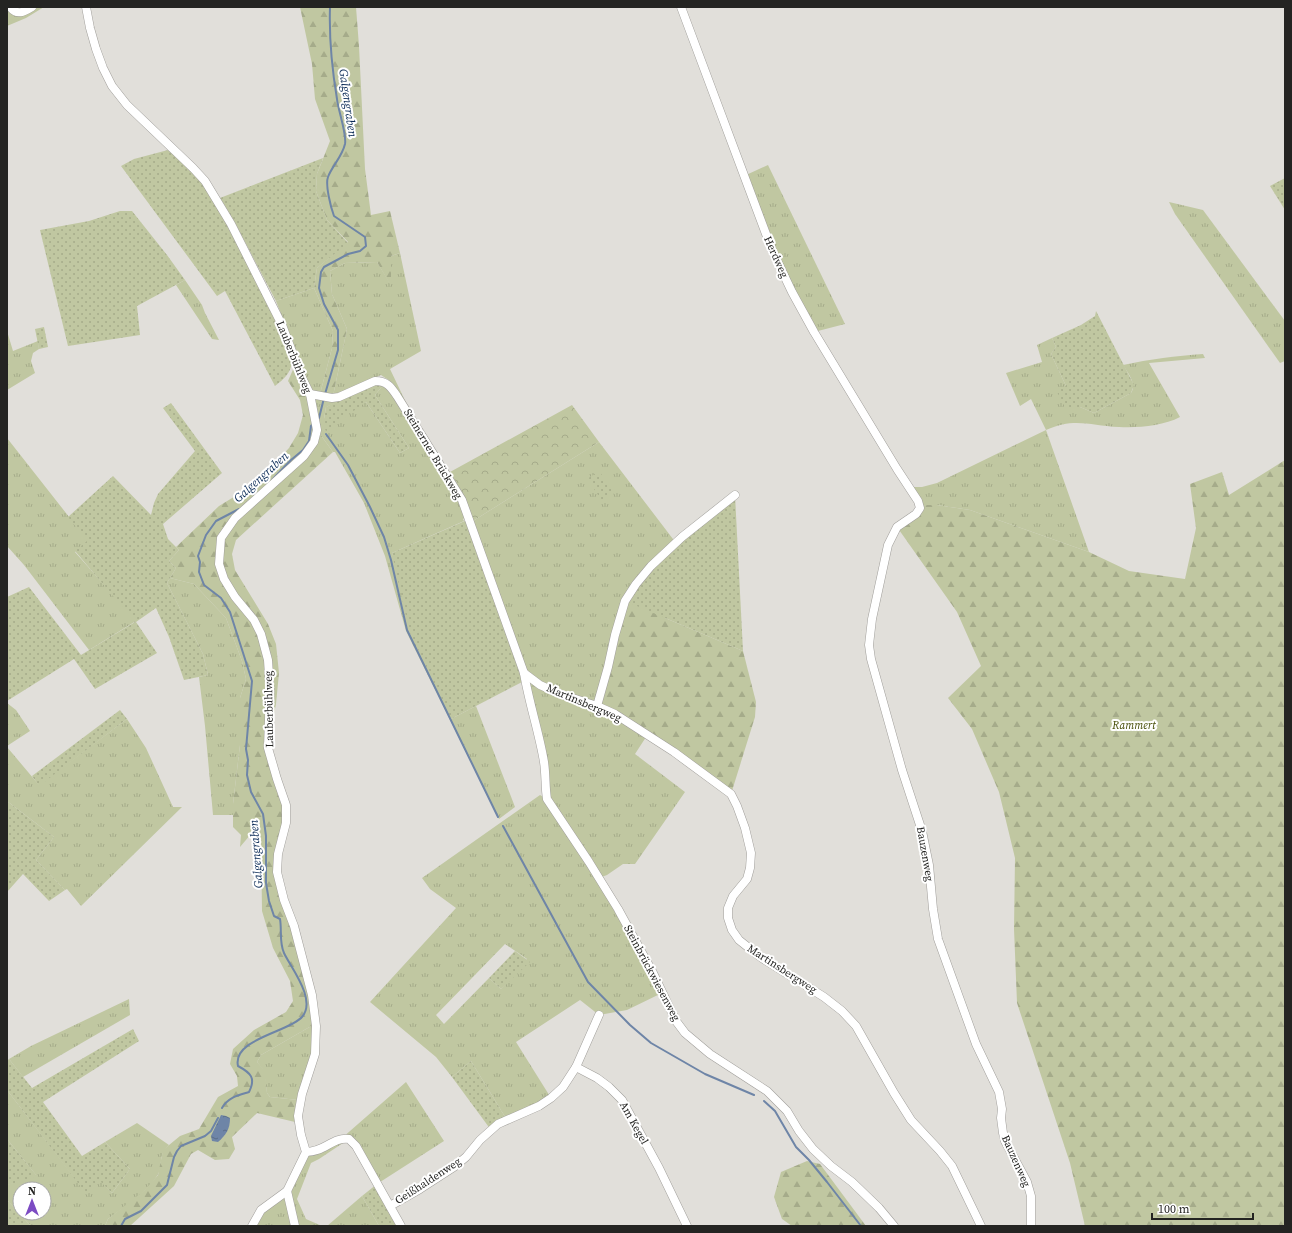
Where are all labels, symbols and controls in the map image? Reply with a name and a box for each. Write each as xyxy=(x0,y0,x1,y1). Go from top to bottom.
water label: Galgengraben xyxy=(335,68,361,138)
street label: Herdweg xyxy=(760,234,792,281)
street label: Lauberbühlweg xyxy=(273,319,315,396)
street label: Steinerner Brückweg xyxy=(400,406,466,502)
water label: Galgengraben xyxy=(230,448,292,506)
street label: Lauberbühlweg xyxy=(261,670,277,748)
street label: Martinsbergweg xyxy=(544,680,624,726)
park label: Rammert xyxy=(1111,718,1156,733)
water label: Galgengraben xyxy=(246,819,266,889)
street label: Bauzenweg xyxy=(913,825,937,883)
street label: Steinbrückwiesenweg xyxy=(620,922,684,1024)
street label: Martinsbergweg xyxy=(744,941,820,997)
street label: Am Kegel xyxy=(616,1099,652,1147)
street label: Bauzenweg xyxy=(998,1133,1034,1190)
street label: Geißhaldenweg xyxy=(392,1154,464,1208)
north arrow xyxy=(12,1181,52,1221)
text: N xyxy=(28,1184,36,1199)
scale bar xyxy=(1152,1195,1253,1221)
text: 100 m xyxy=(1158,1201,1190,1217)

